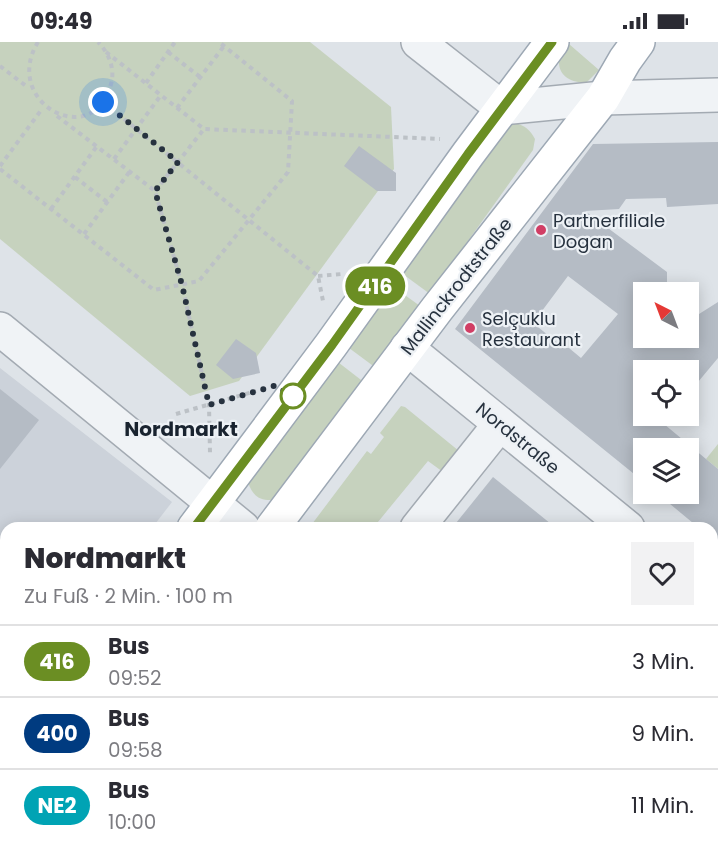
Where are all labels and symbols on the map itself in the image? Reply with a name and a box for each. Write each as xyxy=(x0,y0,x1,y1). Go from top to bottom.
your location xyxy=(88,87,118,117)
place label: Partnerfiliale Dogan xyxy=(553,208,665,254)
street label: Mallinckrodtstraße xyxy=(394,212,518,360)
marker: Partnerfiliale Dogan xyxy=(534,223,548,237)
line badge: 416 xyxy=(340,266,410,306)
north arrow xyxy=(633,282,699,348)
place label: Selçuklu Restaurant xyxy=(482,306,581,352)
marker: Selçuklu Restaurant xyxy=(463,321,477,335)
unlabelled marker xyxy=(280,383,306,409)
street label: Nordstraße xyxy=(471,396,565,480)
district label: Nordmarkt xyxy=(124,415,238,443)

